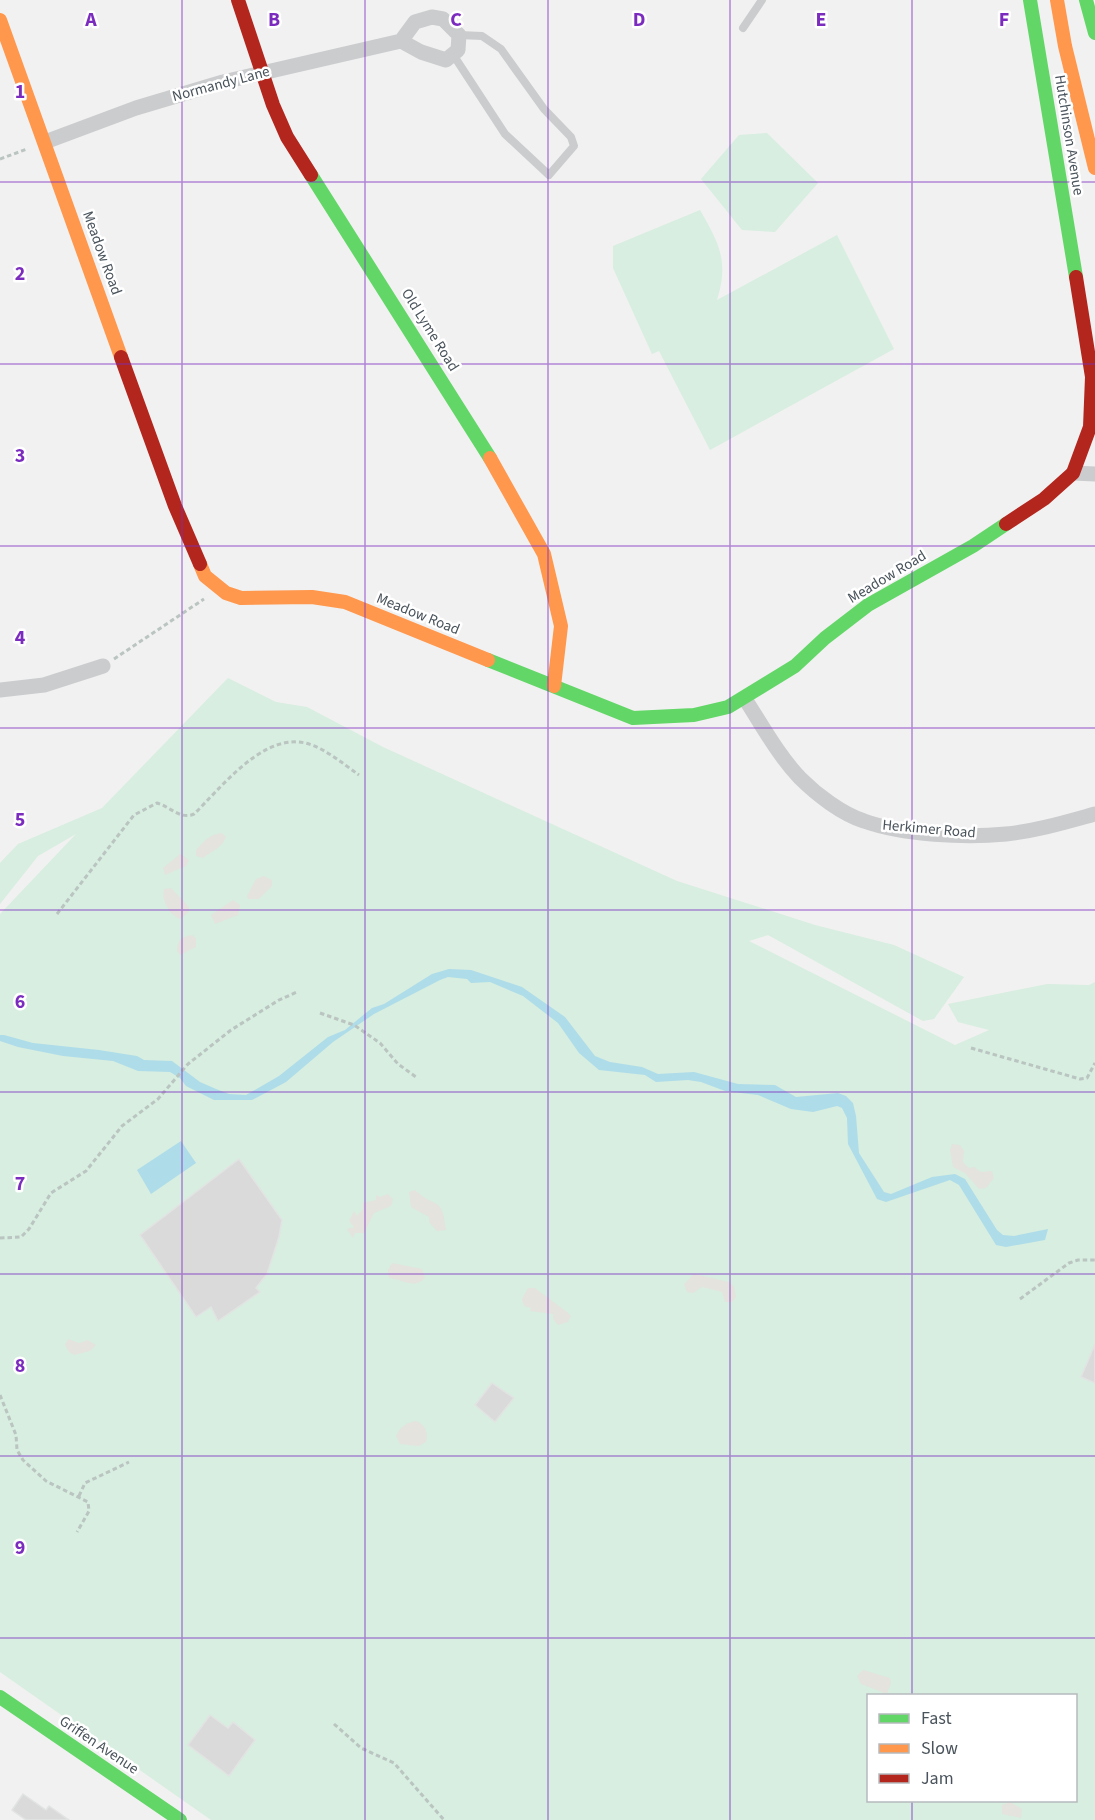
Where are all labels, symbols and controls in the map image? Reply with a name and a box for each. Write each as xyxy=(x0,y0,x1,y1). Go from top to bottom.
text: A xyxy=(84,6,97,34)
text: B xyxy=(268,6,280,34)
text: C xyxy=(450,6,462,34)
text: D xyxy=(633,6,645,34)
text: E xyxy=(816,6,826,34)
text: F xyxy=(999,6,1009,34)
street label: Normandy Lane xyxy=(170,61,272,107)
street label: Hutchinson Avenue xyxy=(1049,73,1089,197)
text: 1 xyxy=(15,78,25,106)
street label: Meadow Road xyxy=(77,208,127,298)
text: 2 xyxy=(15,260,25,288)
street label: Old Lyme Road xyxy=(396,285,464,375)
text: 3 xyxy=(15,442,25,470)
street label: Meadow Road xyxy=(844,545,930,609)
street label: Meadow Road xyxy=(373,588,463,640)
text: 4 xyxy=(15,624,26,652)
text: 5 xyxy=(15,806,25,834)
street label: Herkimer Road xyxy=(881,814,977,844)
text: 6 xyxy=(15,988,25,1016)
text: 7 xyxy=(15,1170,25,1198)
text: 8 xyxy=(15,1352,25,1380)
text: 9 xyxy=(15,1534,25,1562)
legend xyxy=(867,1694,1077,1802)
text: Fast xyxy=(921,1706,952,1731)
street label: Griffen Avenue xyxy=(55,1711,143,1779)
text: Slow xyxy=(921,1736,958,1761)
text: Jam xyxy=(921,1766,954,1791)

